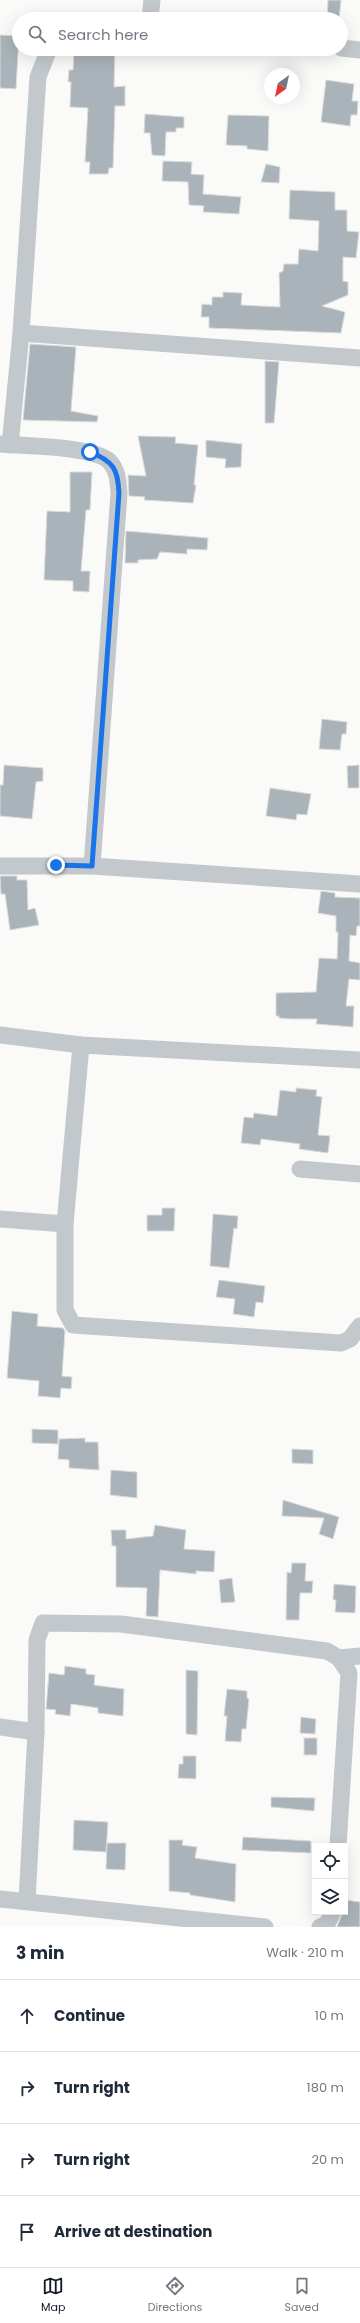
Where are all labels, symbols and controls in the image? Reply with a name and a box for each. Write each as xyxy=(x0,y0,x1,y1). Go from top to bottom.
search box xyxy=(12,12,348,56)
icon: search xyxy=(26,23,48,45)
text: Search here xyxy=(58,24,148,45)
north arrow xyxy=(264,68,300,104)
route start xyxy=(81,443,99,461)
route end xyxy=(47,856,65,874)
map controls xyxy=(312,1843,348,1915)
button: locate xyxy=(312,1843,348,1879)
button: layers xyxy=(312,1879,348,1915)
text: 3 min xyxy=(16,1941,64,1965)
text: Walk · 210 m xyxy=(266,1943,344,1962)
icon: ahead xyxy=(16,2005,38,2027)
text: Continue xyxy=(54,2005,125,2026)
text: 10 m xyxy=(315,2006,344,2025)
icon: right xyxy=(16,2077,38,2099)
text: Turn right xyxy=(54,2077,130,2098)
text: 180 m xyxy=(307,2078,344,2097)
icon: right xyxy=(16,2149,38,2171)
text: Turn right xyxy=(54,2149,130,2170)
text: 20 m xyxy=(311,2150,344,2169)
icon: arrive xyxy=(16,2221,38,2243)
text: Arrive at destination xyxy=(54,2221,212,2242)
tab: Map xyxy=(41,2275,65,2316)
tab: Directions xyxy=(148,2275,202,2316)
tab: Saved xyxy=(285,2275,319,2316)

